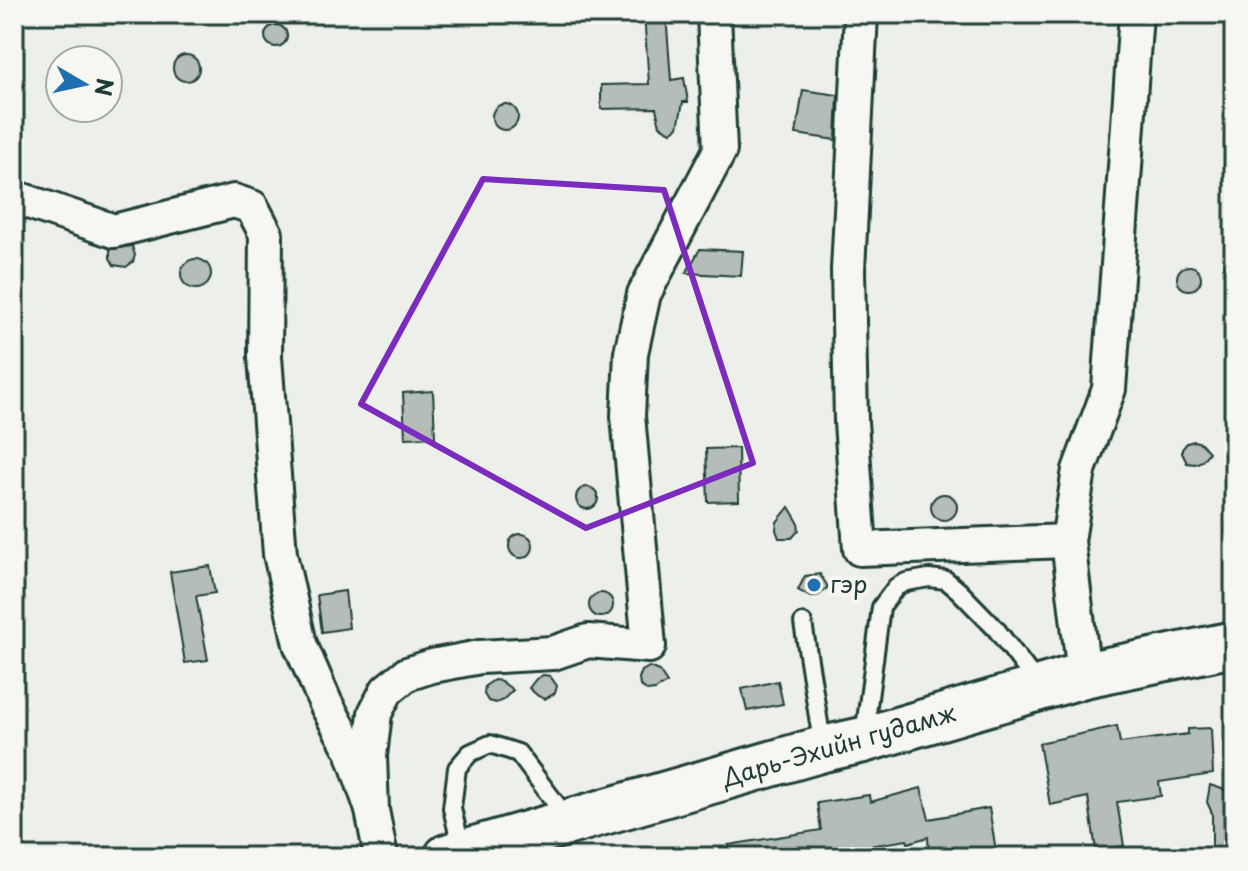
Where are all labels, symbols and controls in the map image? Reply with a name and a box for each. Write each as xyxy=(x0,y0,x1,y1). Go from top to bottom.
north arrow xyxy=(44,44,124,124)
text: N xyxy=(88,76,123,99)
place label: гэр xyxy=(830,565,868,601)
marker: гэр xyxy=(805,576,823,594)
street label: Дарь-Эхийн гудамж xyxy=(717,693,960,795)

